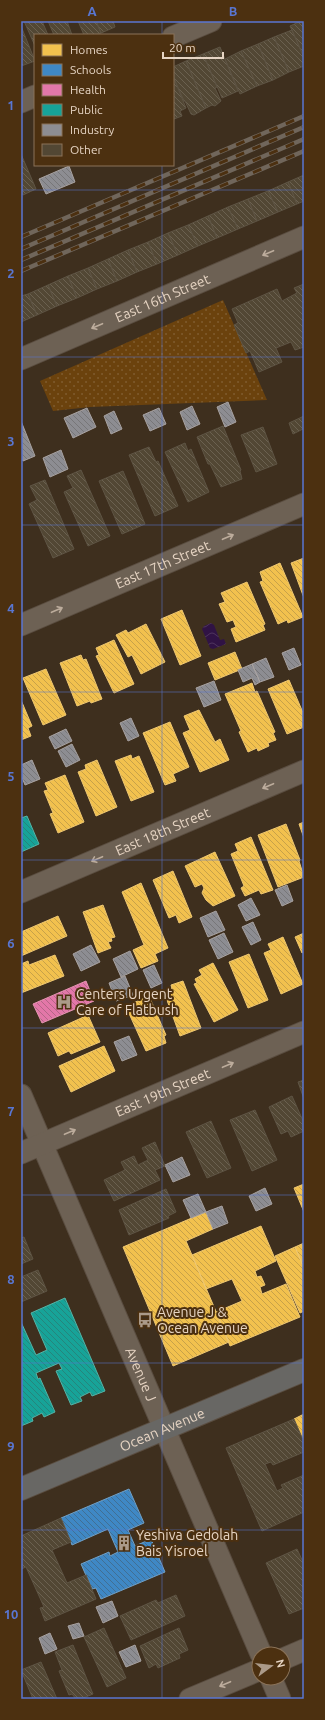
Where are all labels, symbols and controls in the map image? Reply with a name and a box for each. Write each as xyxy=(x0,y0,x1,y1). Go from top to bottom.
text: A xyxy=(87,4,97,18)
text: B xyxy=(229,4,238,18)
legend xyxy=(34,34,174,166)
scale bar xyxy=(163,34,223,60)
text: 20 m xyxy=(169,41,196,54)
text: Homes xyxy=(70,43,108,56)
text: Schools xyxy=(70,63,111,76)
text: Health xyxy=(70,83,106,96)
text: 1 xyxy=(7,98,15,112)
text: Public xyxy=(70,103,103,116)
text: Industry xyxy=(70,123,115,136)
text: Other xyxy=(70,143,103,156)
one-way arrow xyxy=(263,250,275,257)
text: 2 xyxy=(7,266,15,280)
street label: East 16th Street xyxy=(113,270,213,325)
one-way arrow xyxy=(92,323,104,330)
text: 3 xyxy=(7,434,15,448)
one-way arrow xyxy=(221,532,233,540)
street label: East 17th Street xyxy=(113,537,213,592)
text: 4 xyxy=(7,601,15,615)
one-way arrow xyxy=(50,606,62,613)
text: 5 xyxy=(7,769,15,783)
one-way arrow xyxy=(263,783,275,790)
street label: East 18th Street xyxy=(113,804,213,859)
one-way arrow xyxy=(92,856,104,864)
text: 6 xyxy=(7,936,15,950)
place label: Centers Urgent Care of Flatbush xyxy=(76,986,179,1018)
hospital icon: Centers Urgent Care of Flatbush xyxy=(55,993,73,1011)
one-way arrow xyxy=(221,1061,233,1068)
street label: East 19th Street xyxy=(113,1065,213,1120)
text: 7 xyxy=(7,1104,15,1118)
one-way arrow xyxy=(63,1128,75,1136)
text: 8 xyxy=(7,1272,15,1286)
place label: Avenue J & Ocean Avenue xyxy=(157,1304,248,1336)
bus stop icon: Avenue J & Ocean Avenue xyxy=(136,1311,154,1329)
street label: Avenue J xyxy=(122,1345,160,1404)
street label: Ocean Avenue xyxy=(117,1405,207,1455)
text: 9 xyxy=(7,1439,15,1453)
place label: Yeshiva Gedolah Bais Yisroel xyxy=(136,1527,238,1559)
building icon: Yeshiva Gedolah Bais Yisroel xyxy=(115,1534,133,1552)
text: 10 xyxy=(4,1607,18,1621)
north arrow xyxy=(251,1646,291,1686)
text: N xyxy=(274,1658,288,1669)
one-way arrow xyxy=(219,1681,231,1688)

